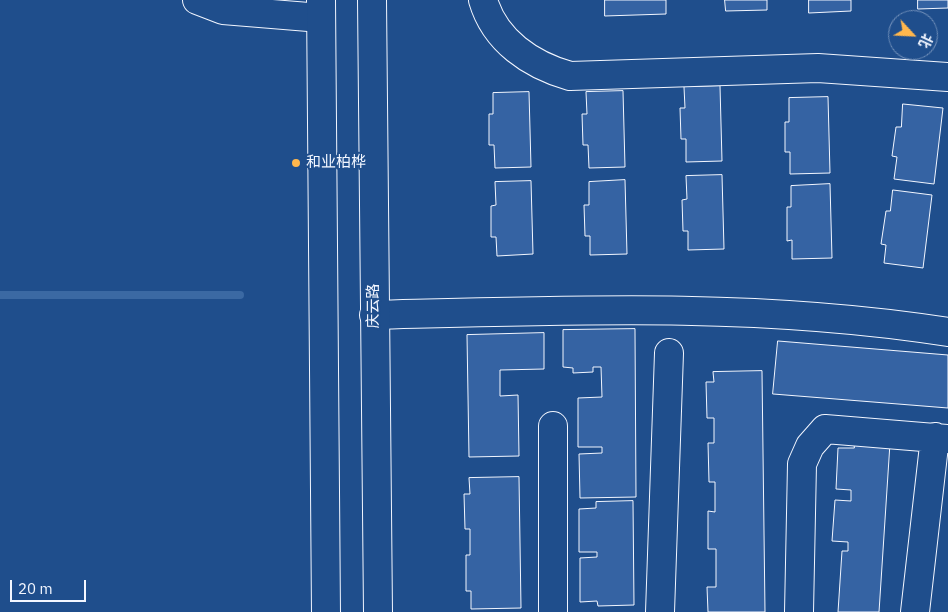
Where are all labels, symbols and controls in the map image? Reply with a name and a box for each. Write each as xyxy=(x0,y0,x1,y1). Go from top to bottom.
north arrow xyxy=(888,10,938,60)
text: 北 xyxy=(915,31,937,51)
place label: 和业柏桦 xyxy=(306,154,366,172)
marker: 和业柏桦 xyxy=(290,157,302,169)
street label: 庆云路 xyxy=(365,284,383,328)
scale bar xyxy=(12,570,89,602)
text: 20 m xyxy=(18,579,53,598)

